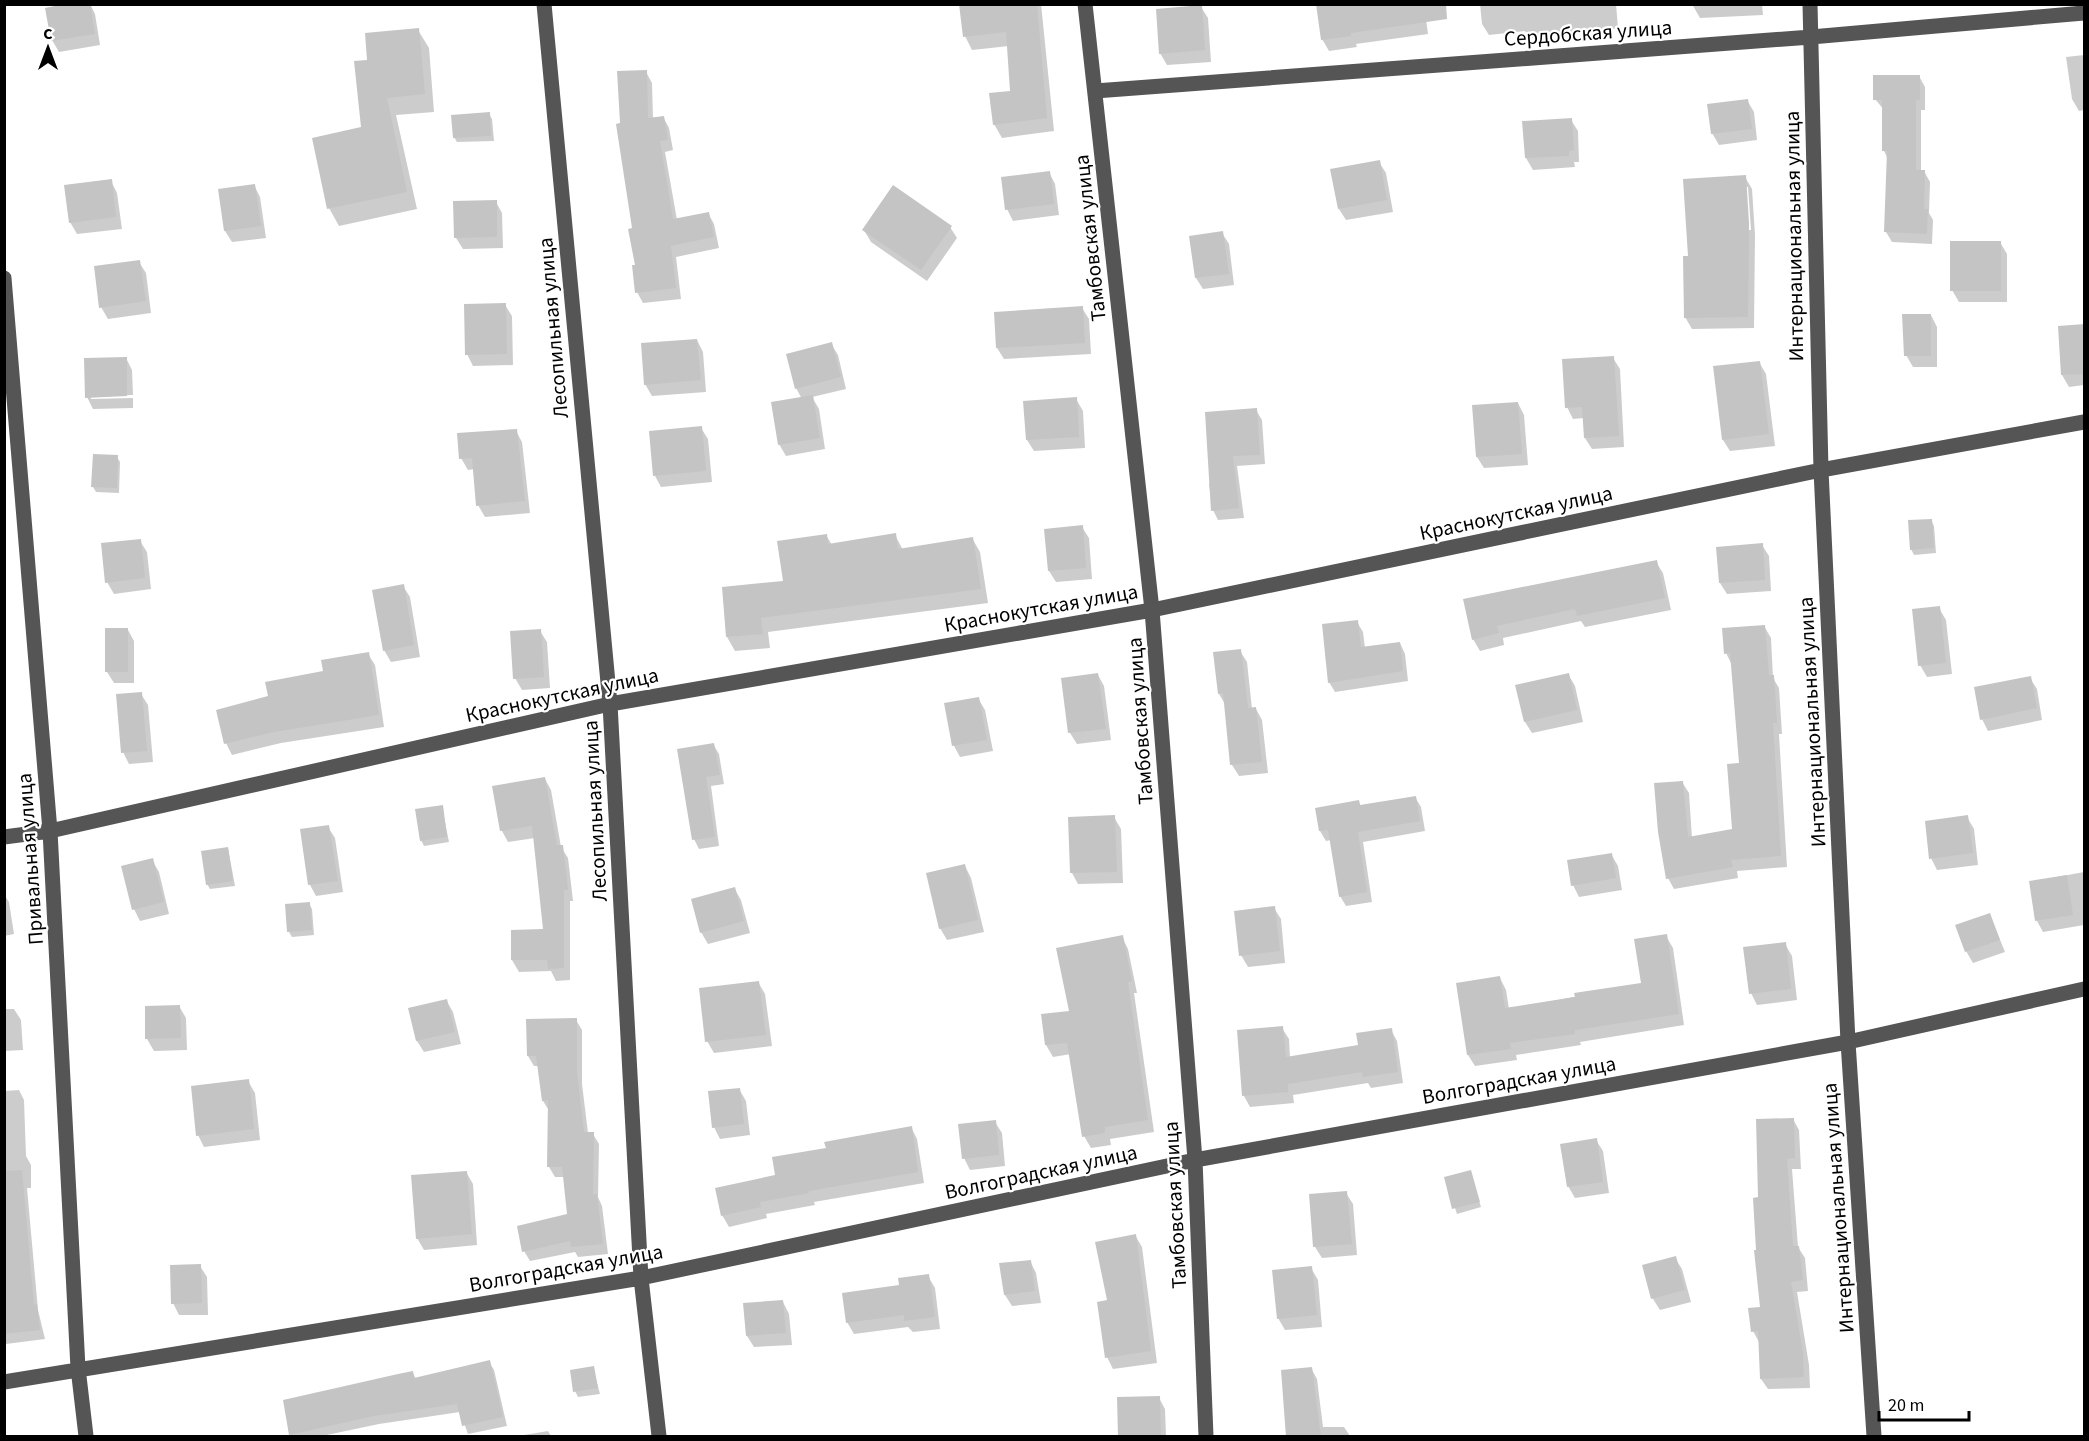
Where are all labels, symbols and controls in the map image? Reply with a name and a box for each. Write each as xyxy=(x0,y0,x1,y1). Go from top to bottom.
street label: Сердобская улица xyxy=(1503,12,1673,54)
north arrow xyxy=(18,18,78,78)
text: С xyxy=(43,23,53,45)
street label: Интернациональная улица xyxy=(1777,110,1811,362)
street label: Тамбовская улица xyxy=(1066,153,1114,323)
street label: Лесопильная улица xyxy=(530,236,576,420)
street label: Краснокутская улица xyxy=(1417,478,1615,548)
street label: Краснокутская улица xyxy=(942,576,1140,640)
street label: Интернациональная улица xyxy=(1790,596,1834,848)
street label: Тамбовская улица xyxy=(1119,636,1161,806)
street label: Краснокутская улица xyxy=(463,660,661,730)
street label: Лесопильная улица xyxy=(575,720,615,902)
street label: Привальная улица xyxy=(9,772,51,946)
street label: Волгоградская улица xyxy=(1420,1048,1618,1112)
street label: Интернациональная улица xyxy=(1814,1082,1862,1334)
street label: Тамбовская улица xyxy=(1156,1121,1194,1289)
street label: Волгоградская улица xyxy=(942,1137,1140,1207)
street label: Волгоградская улица xyxy=(467,1236,665,1300)
scale bar xyxy=(1879,1384,1969,1422)
text: 20 m xyxy=(1888,1393,1924,1418)

